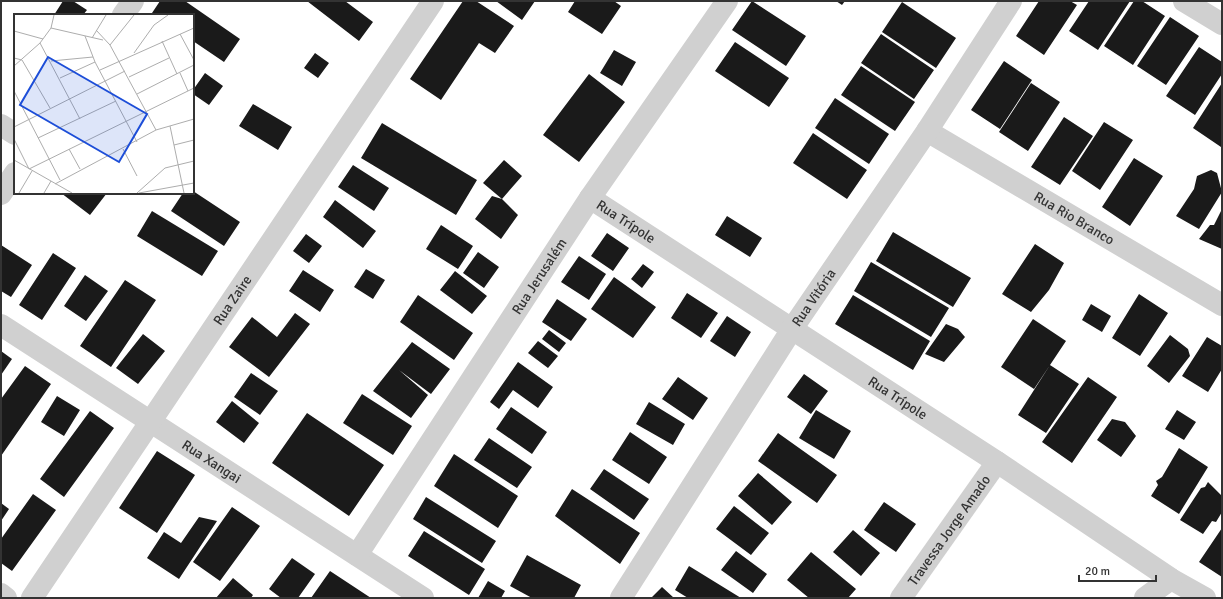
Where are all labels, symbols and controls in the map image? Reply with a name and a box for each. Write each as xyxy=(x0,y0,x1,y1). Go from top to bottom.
inset map xyxy=(14,14,194,194)
street label: Rua Rio Branco xyxy=(1031,188,1118,248)
street label: Rua Trípole xyxy=(593,196,659,247)
street label: Rua Jerusalém xyxy=(508,235,570,317)
street label: Rua Vitória xyxy=(788,265,839,330)
street label: Rua Zaire xyxy=(209,272,255,328)
street label: Rua Trípole xyxy=(865,372,931,423)
street label: Rua Xangai xyxy=(179,436,245,487)
street label: Travessa Jorge Amado xyxy=(904,472,994,589)
scale bar xyxy=(1079,557,1156,583)
text: 20 m xyxy=(1085,564,1110,579)

